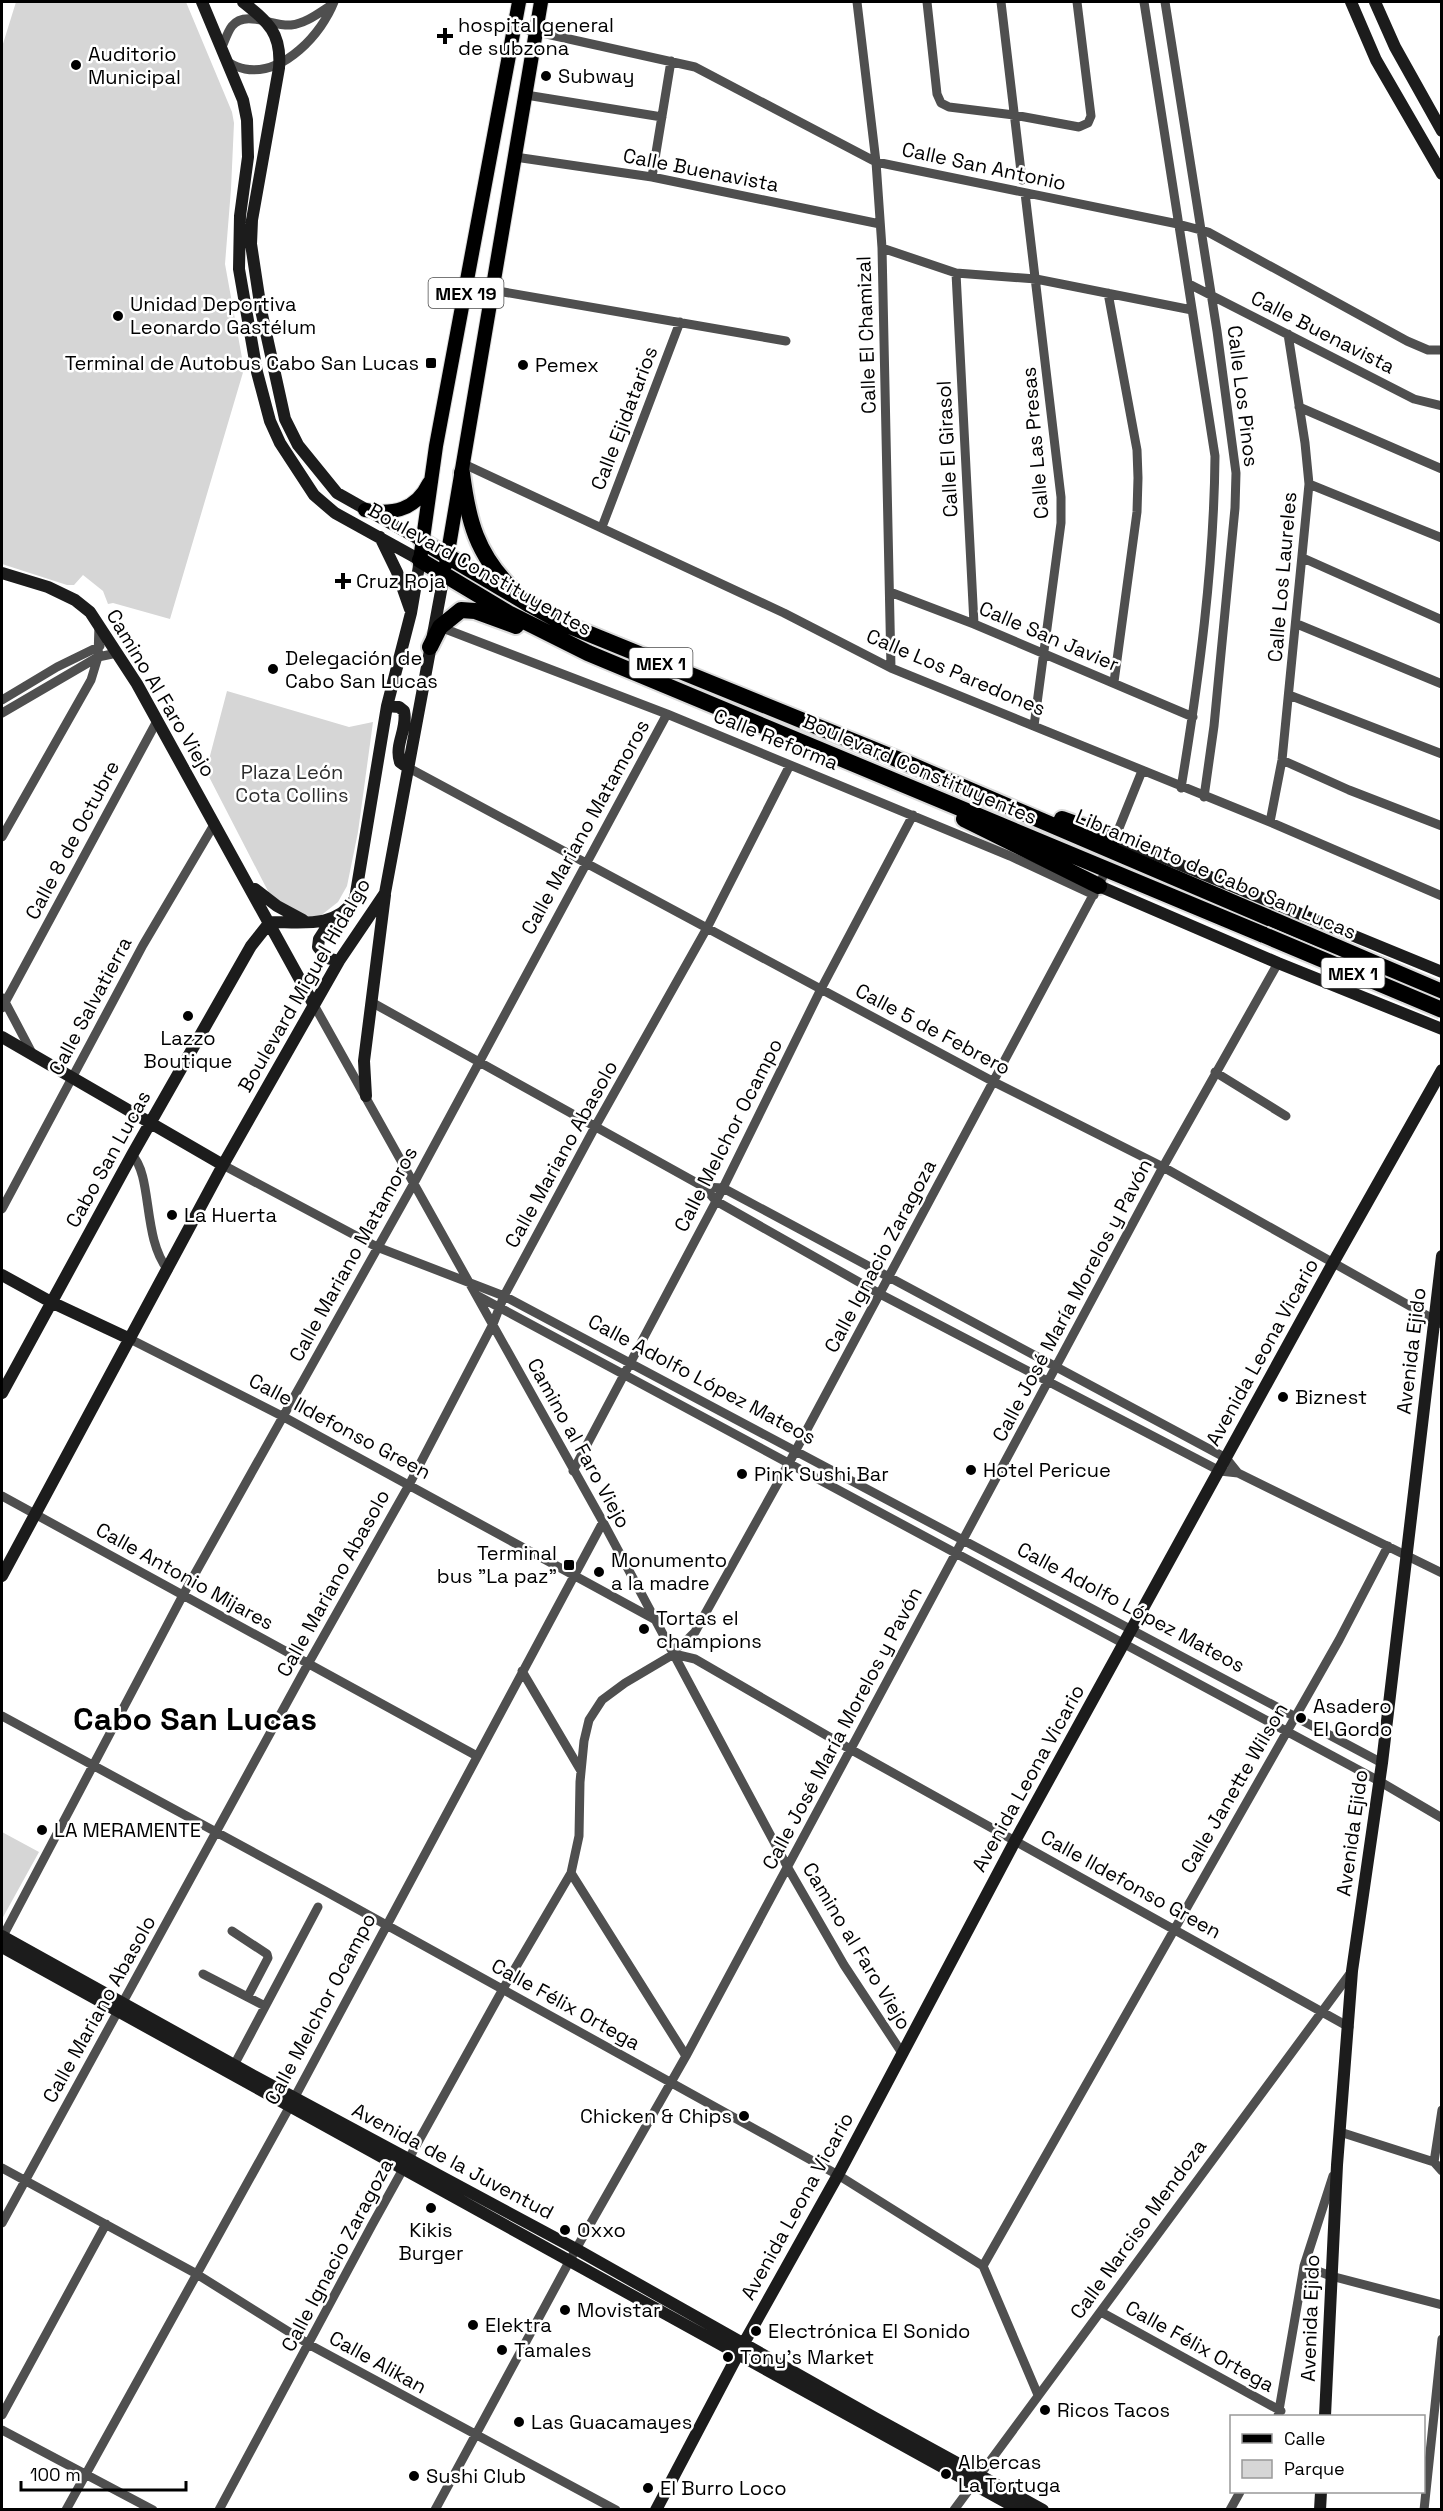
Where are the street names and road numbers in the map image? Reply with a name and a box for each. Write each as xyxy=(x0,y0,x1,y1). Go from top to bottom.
street label: Calle San Antonio xyxy=(899,136,1069,196)
street label: Calle Buenavista xyxy=(621,142,781,198)
street label: Calle El Chamizal xyxy=(850,256,882,414)
road number: MEX 19 xyxy=(428,278,504,308)
street label: Calle Buenavista xyxy=(1247,284,1399,380)
street label: Calle Los Pinos xyxy=(1221,324,1265,468)
street label: Calle Ejidatarios xyxy=(585,342,663,494)
street label: Calle Las Presas xyxy=(1015,366,1055,520)
street label: Calle El Girasol xyxy=(930,380,964,518)
street label: Calle Los Laureles xyxy=(1262,491,1302,663)
street label: Boulevard Constituyentes xyxy=(364,497,596,641)
street label: Calle San Javier xyxy=(975,595,1123,677)
street label: Camino Al Faro Viejo xyxy=(101,604,221,782)
street label: Calle Los Paredones xyxy=(862,622,1050,722)
road number: MEX 1 xyxy=(630,648,692,678)
street label: Calle Reforma xyxy=(710,702,842,776)
street label: Boulevard Constituyentes xyxy=(799,708,1041,830)
street label: Calle Mariano Matamoros xyxy=(515,715,655,939)
street label: Calle 8 de Octubre xyxy=(19,756,125,924)
street label: Libramiento de Cabo San Lucas xyxy=(1072,803,1360,945)
street label: Boulevard Miguel Hidalgo xyxy=(232,873,376,1097)
street label: Calle Salvatierra xyxy=(43,932,137,1080)
road number: MEX 1 xyxy=(1322,958,1384,988)
street label: Calle 5 de Febrero xyxy=(851,977,1015,1081)
street label: Calle Melchor Ocampo xyxy=(668,1034,788,1236)
street label: Calle Mariano Abasolo xyxy=(499,1056,623,1252)
street label: Cabo San Lucas xyxy=(60,1086,156,1232)
street label: Calle Mariano Matamoros xyxy=(283,1142,423,1366)
street label: Calle José María Morelos y Pavón xyxy=(986,1154,1158,1446)
street label: Calle Ignacio Zaragoza xyxy=(818,1155,942,1357)
street label: Avenida Leona Vicario xyxy=(1200,1254,1324,1450)
street label: Avenida Ejido xyxy=(1390,1286,1432,1416)
street label: Calle Adolfo López Mateos xyxy=(584,1308,820,1450)
street label: Camino al Faro Viejo xyxy=(521,1353,637,1533)
street label: Calle Ildefonso Green xyxy=(244,1367,436,1485)
street label: Calle Mariano Abasolo xyxy=(271,1485,395,1681)
street label: Calle Antonio Mijares xyxy=(91,1516,279,1636)
street label: Calle Adolfo López Mateos xyxy=(1013,1536,1249,1678)
street label: Calle José María Morelos y Pavón xyxy=(756,1582,928,1874)
street label: Avenida Leona Vicario xyxy=(966,1680,1090,1876)
street label: Calle Janette Wilson xyxy=(1174,1698,1294,1878)
street label: Avenida Ejido xyxy=(1330,1768,1374,1898)
street label: Calle Ildefonso Green xyxy=(1036,1824,1226,1944)
street label: Camino al Faro Viejo xyxy=(797,1858,917,2034)
street label: Calle Melchor Ocampo xyxy=(258,1909,382,2109)
street label: Calle Mariano Abasolo xyxy=(37,1911,161,2107)
street label: Calle Félix Ortega xyxy=(487,1952,645,2056)
street label: Avenida de la Juventud xyxy=(348,2097,558,2225)
street label: Avenida Leona Vicario xyxy=(735,2108,859,2304)
street label: Calle Narciso Mendoza xyxy=(1064,2134,1212,2324)
street label: Calle Ignacio Zaragoza xyxy=(275,2154,399,2356)
street label: Avenida Ejido xyxy=(1295,2254,1325,2382)
street label: Calle Félix Ortega xyxy=(1121,2294,1279,2398)
street label: Calle Alikan xyxy=(325,2325,431,2399)

